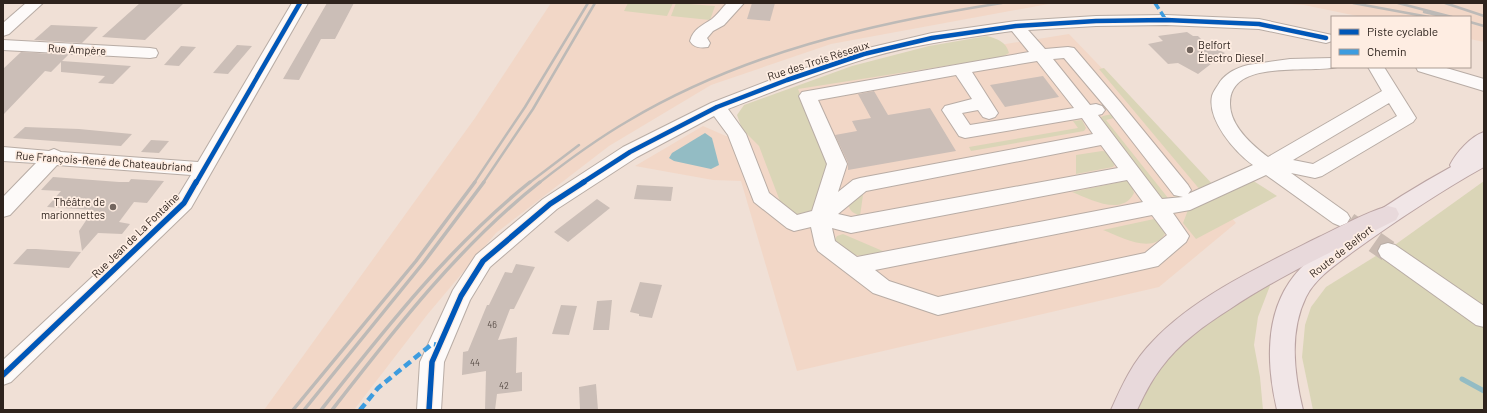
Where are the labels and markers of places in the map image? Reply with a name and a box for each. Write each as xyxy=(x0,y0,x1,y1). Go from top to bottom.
place label: Belfort Électro Diesel xyxy=(1198,38,1264,64)
marker: Belfort Électro Diesel xyxy=(1185,45,1195,55)
place label: Théâtre de marionnettes xyxy=(41,195,105,221)
marker: Théâtre de marionnettes xyxy=(108,202,118,212)

